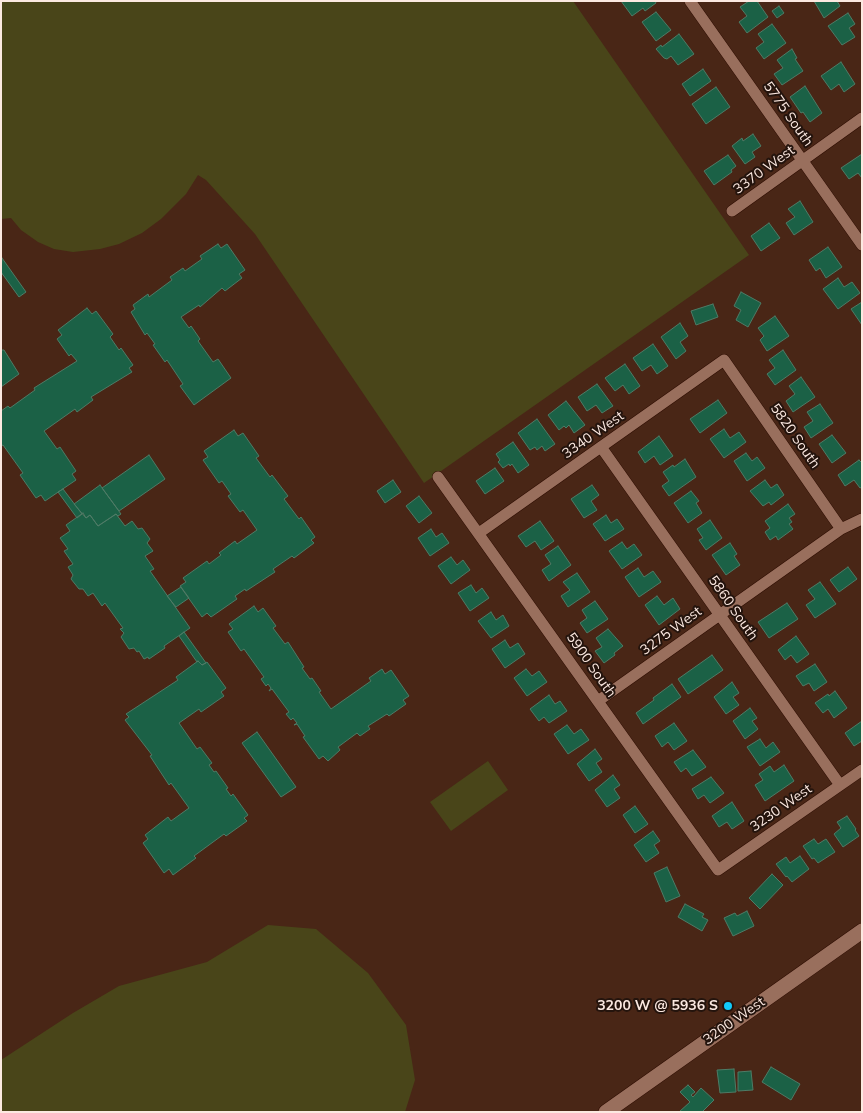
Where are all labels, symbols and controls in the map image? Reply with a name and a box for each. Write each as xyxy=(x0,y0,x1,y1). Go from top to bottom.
street label: 5775 South xyxy=(760,78,816,150)
street label: 3370 West xyxy=(730,142,798,198)
street label: 5820 South xyxy=(767,400,823,472)
street label: 3340 West xyxy=(559,408,627,462)
street label: 5860 South xyxy=(705,572,761,644)
street label: 3275 West xyxy=(637,603,705,659)
street label: 5900 South xyxy=(563,629,619,701)
street label: 3230 West xyxy=(747,781,815,835)
street label: 3200 West xyxy=(700,994,768,1048)
place label: 3200 W @ 5936 S xyxy=(597,998,718,1014)
marker: 3200 W @ 5936 S xyxy=(722,1000,734,1012)

